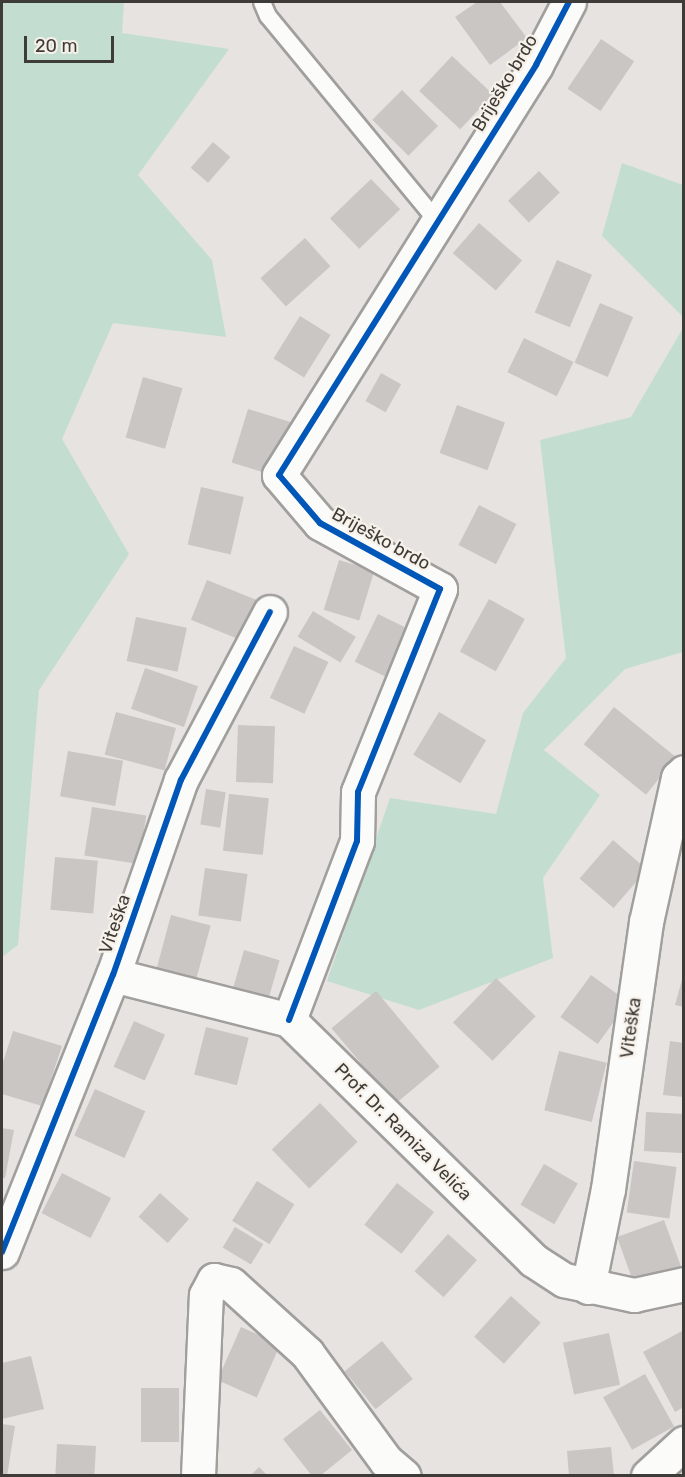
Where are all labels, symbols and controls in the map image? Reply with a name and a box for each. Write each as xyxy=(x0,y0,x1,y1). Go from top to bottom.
scale bar xyxy=(27,24,117,62)
street label: Briješko brdo xyxy=(468,31,542,135)
text: 20 m xyxy=(35,35,77,57)
street label: Briješko brdo xyxy=(328,503,434,575)
street label: Viteška xyxy=(95,891,135,957)
street label: Viteška xyxy=(616,996,646,1060)
street label: Prof. Dr. Ramiza Velića xyxy=(330,1059,476,1205)

